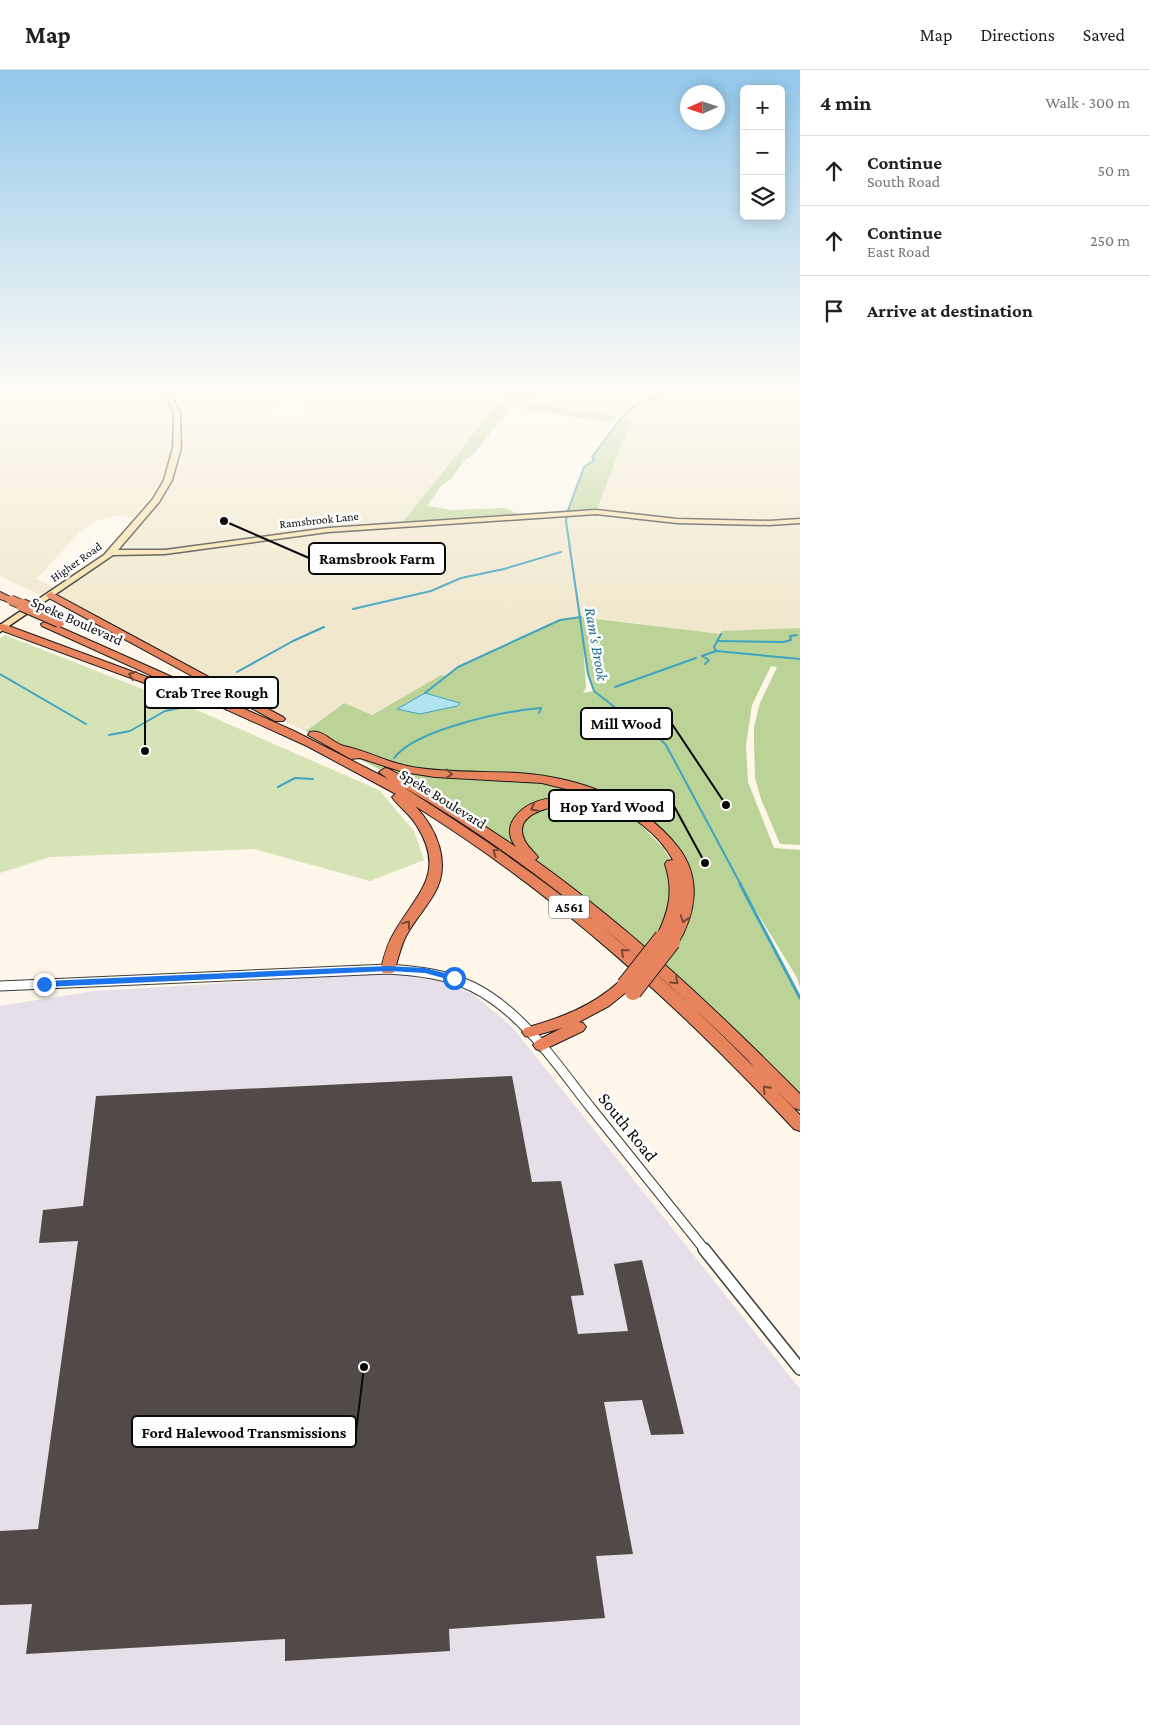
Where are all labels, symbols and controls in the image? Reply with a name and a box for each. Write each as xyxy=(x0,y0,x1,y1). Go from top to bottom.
text: Map xyxy=(25,21,71,48)
text: Map xyxy=(920,25,952,45)
text: Directions xyxy=(980,25,1055,45)
text: Saved xyxy=(1083,25,1125,45)
north arrow xyxy=(680,85,725,130)
map controls xyxy=(740,85,785,220)
button: + xyxy=(740,85,785,130)
text: 4 min xyxy=(820,91,871,115)
text: Walk · 300 m xyxy=(1045,94,1130,111)
button: − xyxy=(740,130,785,175)
text: Continue xyxy=(867,152,942,173)
icon: ahead xyxy=(820,157,848,185)
text: 50 m xyxy=(1098,162,1130,179)
text: South Road xyxy=(867,173,940,190)
button: layers xyxy=(740,175,785,220)
text: Continue xyxy=(867,222,942,243)
icon: ahead xyxy=(820,227,848,255)
text: 250 m xyxy=(1090,232,1130,249)
text: East Road xyxy=(867,243,930,260)
icon: arrive xyxy=(820,297,848,325)
text: Arrive at destination xyxy=(867,300,1033,321)
street label: Ramsbrook Lane xyxy=(279,509,359,531)
street label: Higher Road xyxy=(48,539,105,585)
callout: Ramsbrook Farm xyxy=(309,543,445,574)
text: Ramsbrook Farm xyxy=(319,550,435,567)
street label: Speke Boulevard xyxy=(28,594,125,649)
water label: Ram's Brook xyxy=(582,606,611,683)
one-way arrow xyxy=(128,671,137,681)
callout: Crab Tree Rough xyxy=(145,677,278,708)
text: Crab Tree Rough xyxy=(155,684,269,701)
callout: Mill Wood xyxy=(581,708,672,739)
text: Mill Wood xyxy=(591,715,662,732)
street label: Speke Boulevard xyxy=(396,766,489,833)
one-way arrow xyxy=(445,768,453,779)
callout: Hop Yard Wood xyxy=(549,790,674,821)
text: Hop Yard Wood xyxy=(560,798,665,815)
one-way arrow xyxy=(531,802,540,812)
one-way arrow xyxy=(492,849,501,859)
road number: A561 xyxy=(549,896,589,919)
one-way arrow xyxy=(680,915,690,923)
one-way arrow xyxy=(401,921,409,930)
one-way arrow xyxy=(621,949,630,958)
route start xyxy=(443,967,466,990)
route end xyxy=(33,973,56,996)
one-way arrow xyxy=(670,975,679,984)
one-way arrow xyxy=(763,1086,772,1095)
street label: South Road xyxy=(594,1089,662,1166)
callout: Ford Halewood Transmissions xyxy=(132,1416,356,1447)
text: Ford Halewood Transmissions xyxy=(142,1424,347,1441)

